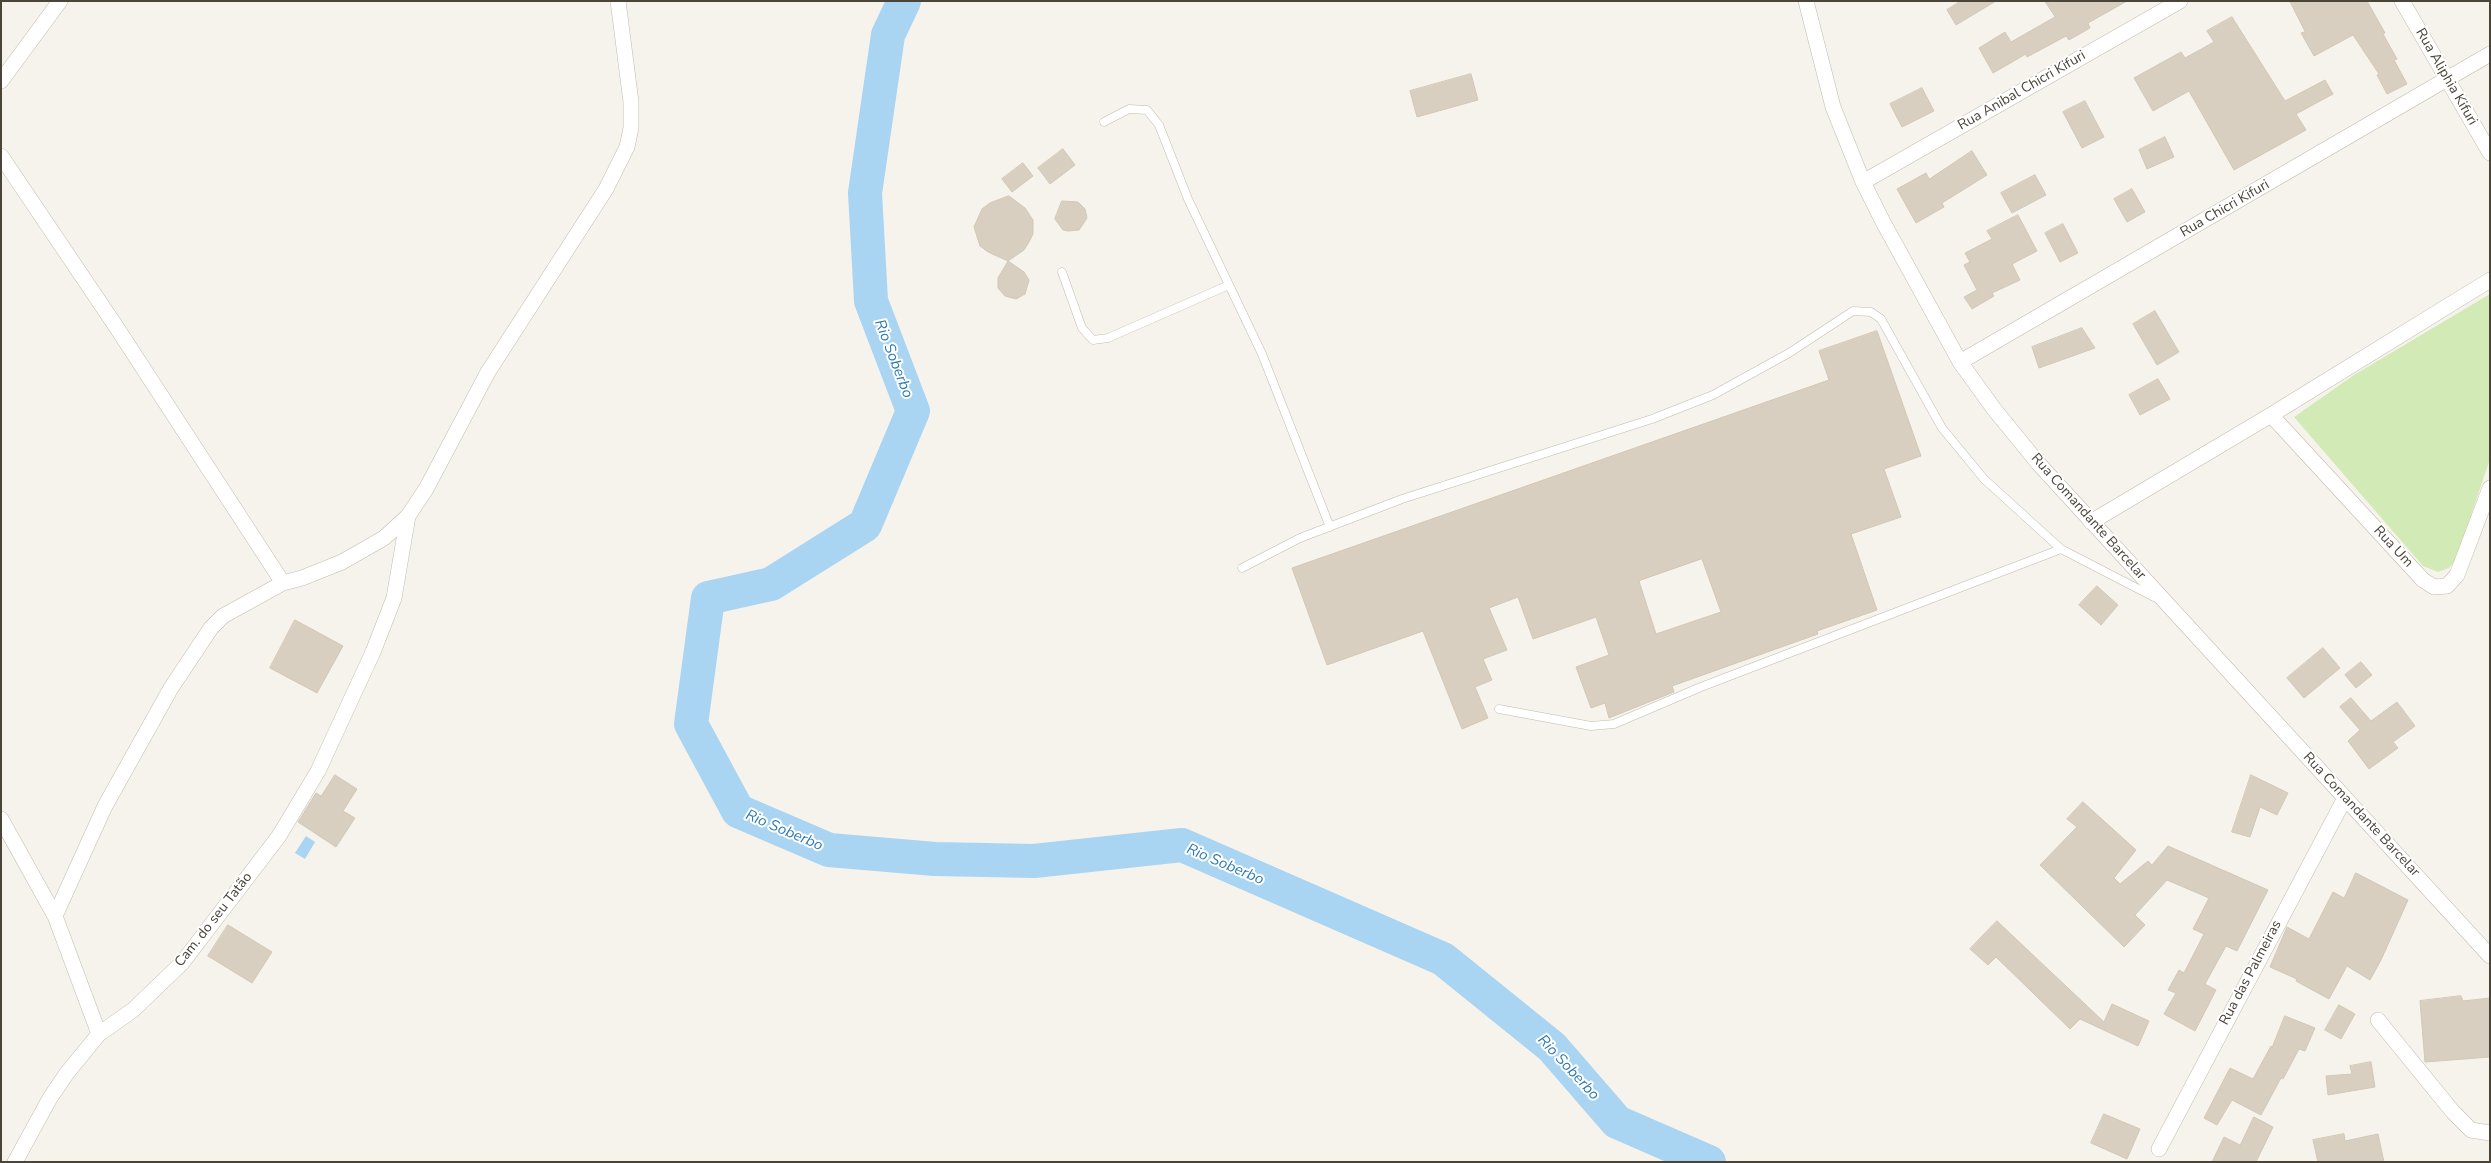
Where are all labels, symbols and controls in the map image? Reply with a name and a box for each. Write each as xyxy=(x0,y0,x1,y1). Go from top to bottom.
street label: Rua Aliphia Kifuri xyxy=(2411,26,2481,128)
street label: Rua Anibal Chicri Kifuri xyxy=(1955,48,2089,134)
street label: Rua Chicri Kifuri xyxy=(2178,177,2272,241)
water label: Rio Soberbo xyxy=(870,317,916,401)
street label: Rua Comandante Barcelar xyxy=(2027,450,2149,584)
street label: Rua Um xyxy=(2370,523,2416,571)
street label: Rua Comandante Barcelar xyxy=(2299,749,2423,881)
water label: Rio Soberbo xyxy=(743,807,825,855)
water label: Rio Soberbo xyxy=(1184,841,1266,889)
street label: Cam. do seu Tatão xyxy=(172,869,256,971)
street label: Rua das Palmeiras xyxy=(2216,918,2286,1028)
water label: Rio Soberbo xyxy=(1533,1032,1603,1104)

